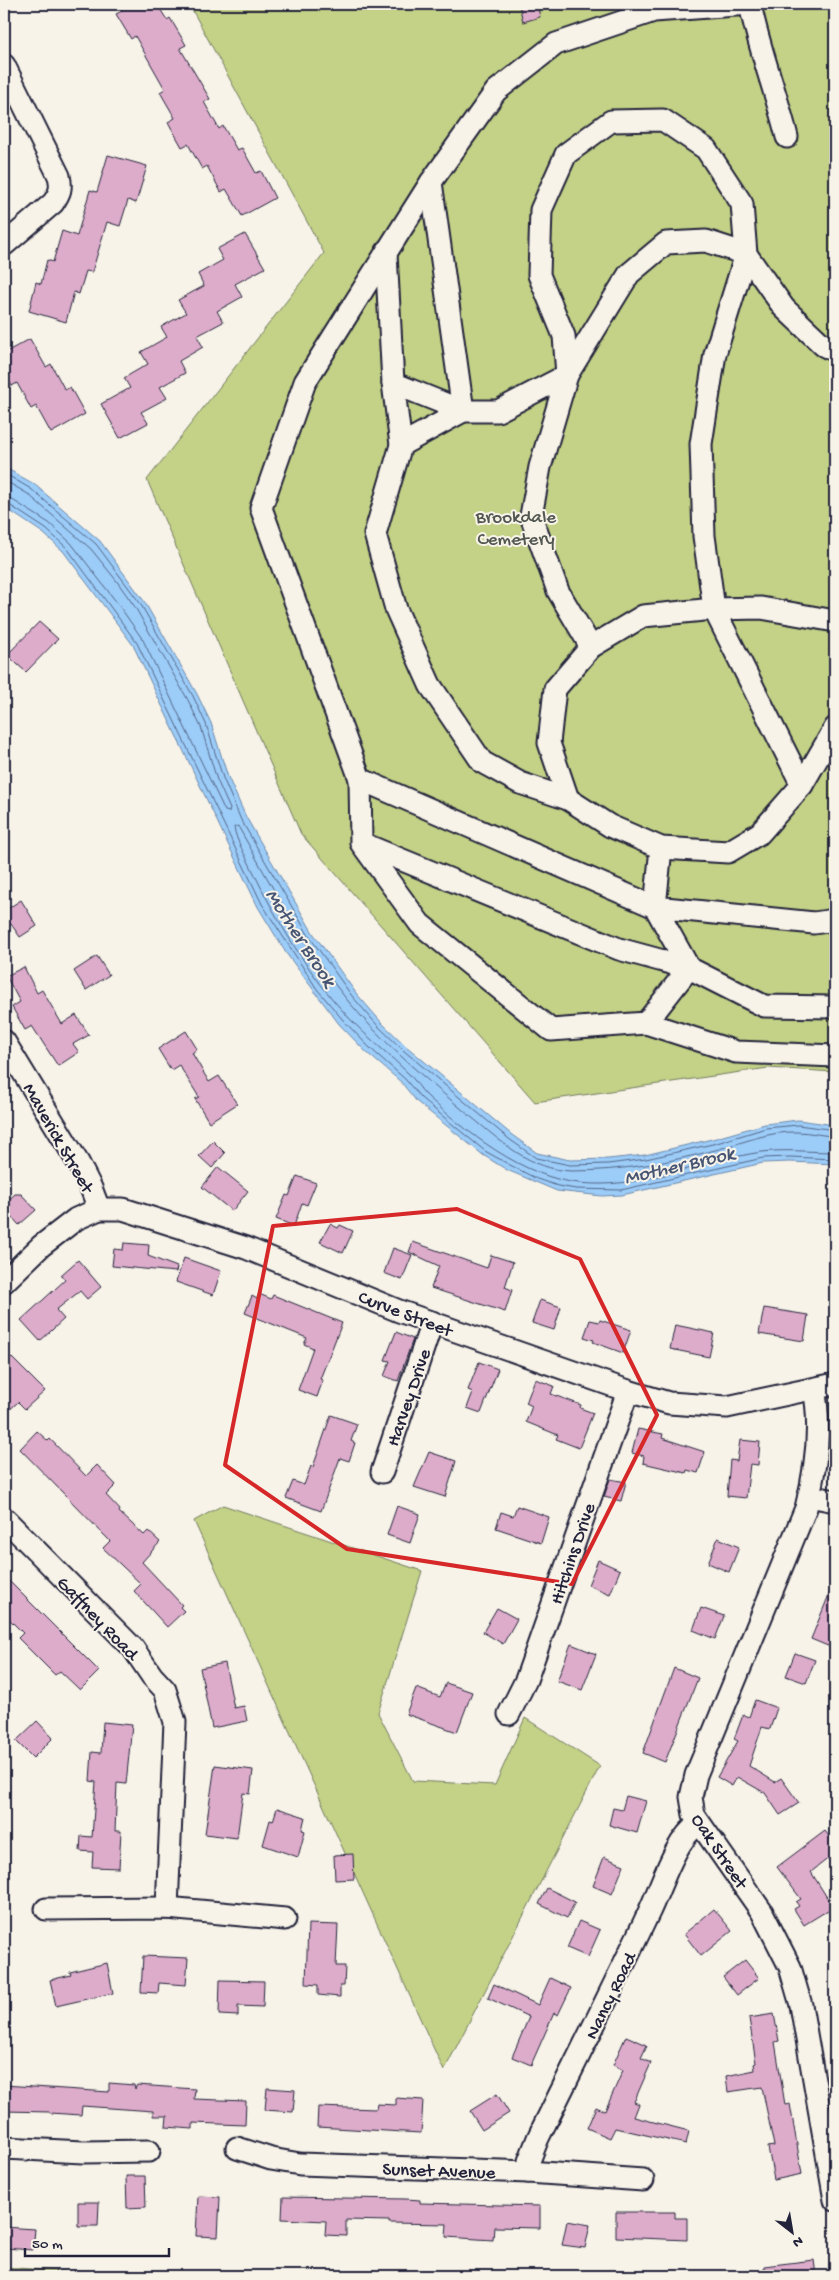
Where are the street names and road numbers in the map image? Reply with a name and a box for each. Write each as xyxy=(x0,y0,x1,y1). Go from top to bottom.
street label: Maverick Street xyxy=(16,1080,99,1200)
street label: Curve Street xyxy=(354,1287,457,1345)
street label: Harvey Drive xyxy=(383,1346,438,1450)
street label: Hitchins Drive xyxy=(546,1500,602,1608)
street label: Gaffney Road xyxy=(51,1572,144,1668)
street label: Oak Street xyxy=(685,1810,753,1896)
street label: Nancy Road xyxy=(581,1948,644,2044)
street label: Sunset Avenue xyxy=(382,2159,496,2186)

